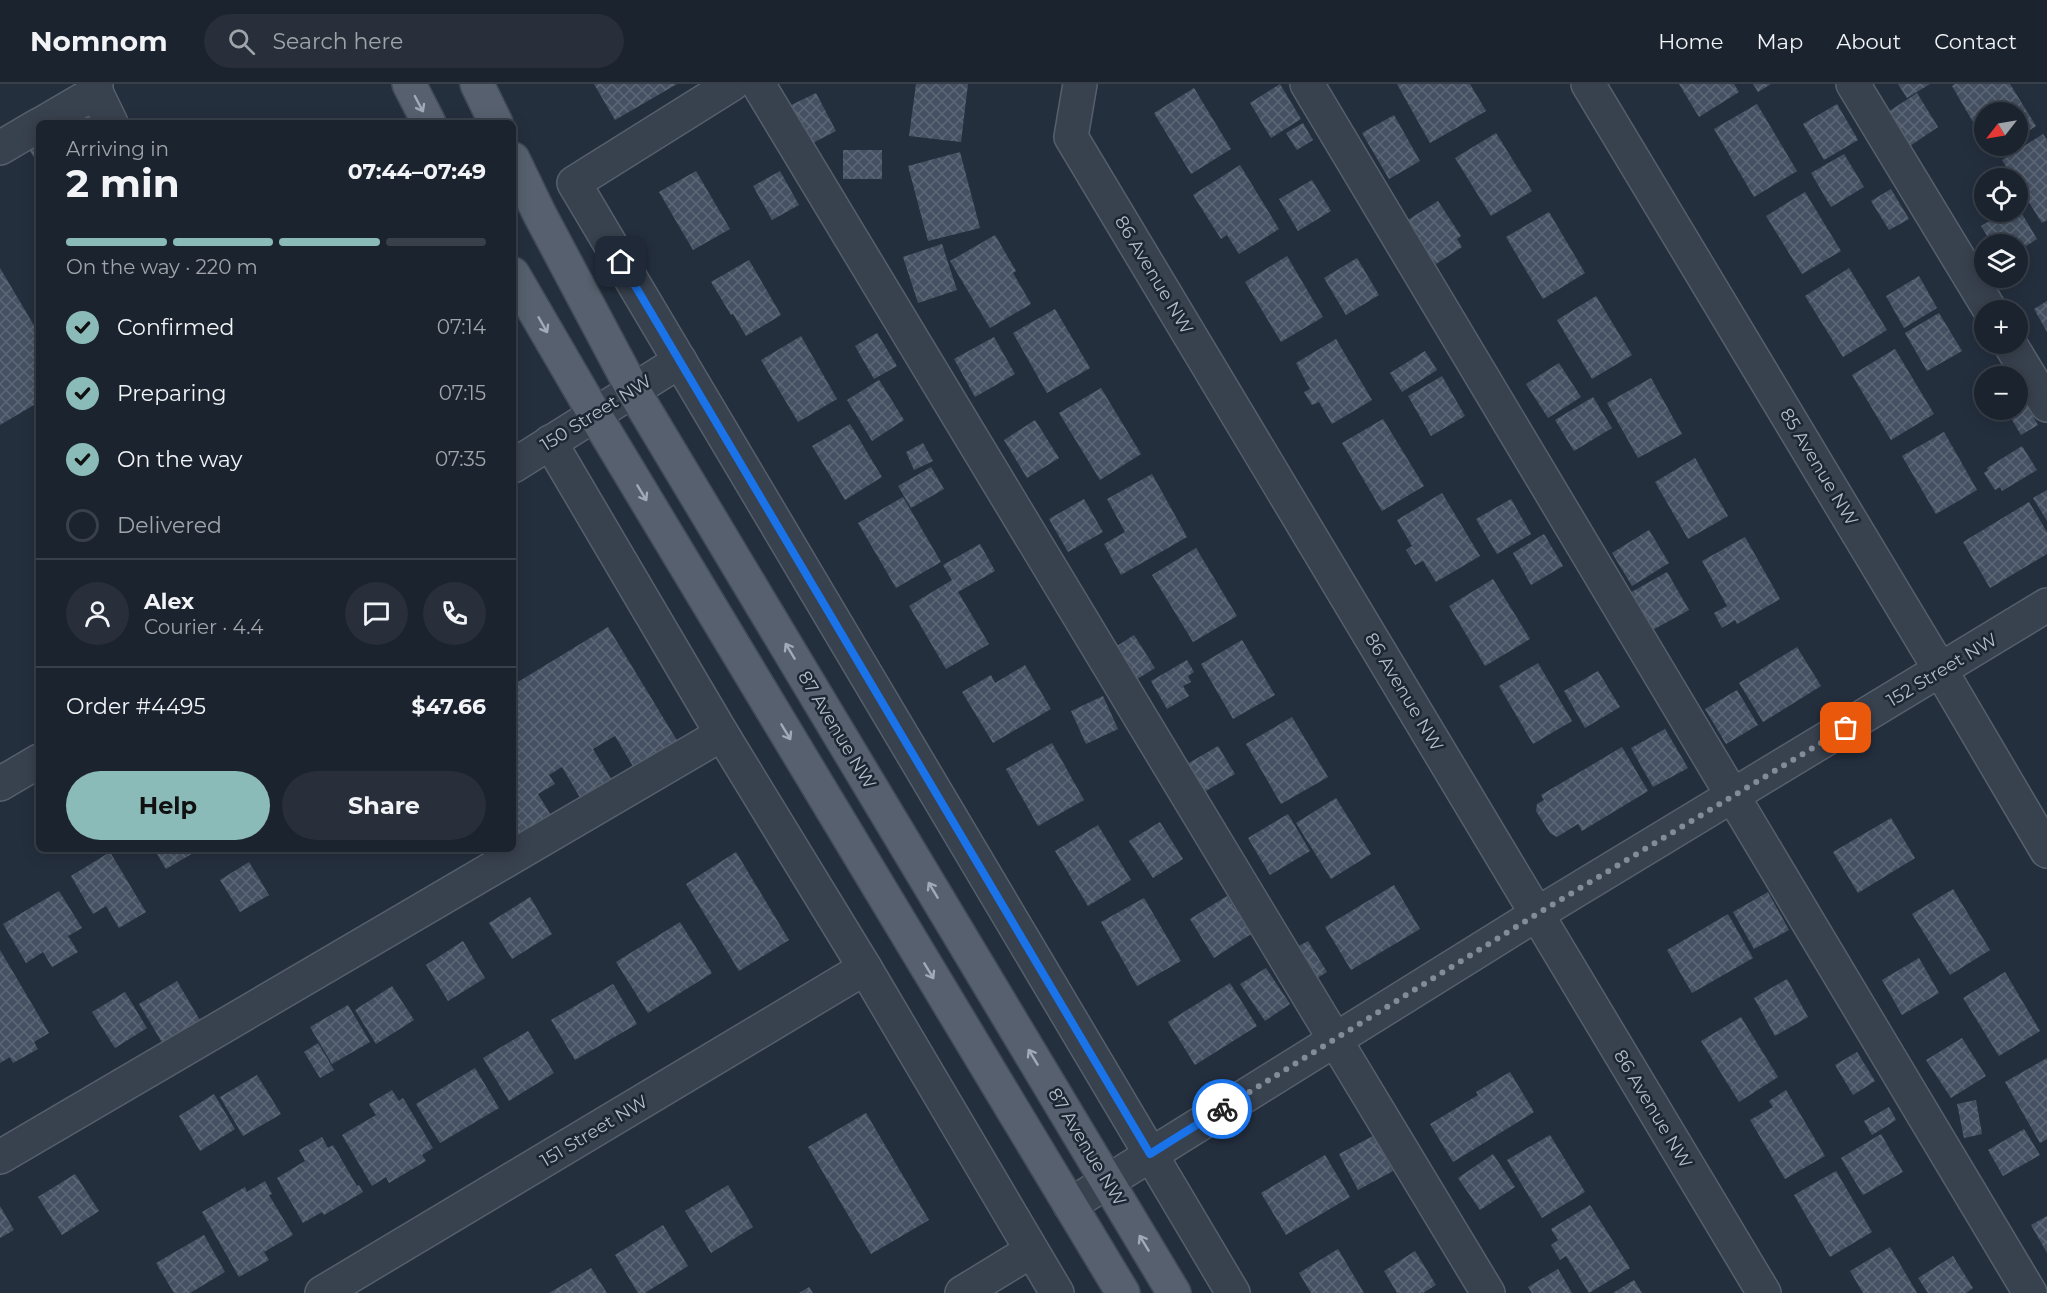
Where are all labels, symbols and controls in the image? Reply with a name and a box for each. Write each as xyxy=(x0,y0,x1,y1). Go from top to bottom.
search box xyxy=(204,14,624,68)
text: Nomnom xyxy=(30,24,168,58)
icon: search xyxy=(225,25,258,58)
text: Search here xyxy=(273,28,403,55)
text: Home xyxy=(1658,29,1723,54)
text: Map xyxy=(1756,29,1803,54)
text: About xyxy=(1836,29,1901,54)
text: Contact xyxy=(1934,29,2017,54)
one-way arrow xyxy=(414,94,425,112)
north arrow xyxy=(1974,102,2028,156)
map controls xyxy=(1974,102,2028,420)
text: Arriving in xyxy=(66,137,169,161)
text: 07:44–07:49 xyxy=(348,158,486,185)
text: 2 min xyxy=(66,159,180,207)
button: locate xyxy=(1974,168,2028,222)
street label: 86 Avenue NW xyxy=(1110,212,1198,338)
button: layers xyxy=(1974,234,2028,288)
pin xyxy=(595,236,646,287)
icon: home xyxy=(604,245,637,278)
text: On the way · 220 m xyxy=(66,255,258,279)
button: + xyxy=(1974,300,2028,354)
icon: check xyxy=(66,311,99,344)
text: Confirmed xyxy=(117,314,234,341)
text: 07:14 xyxy=(437,315,486,339)
one-way arrow xyxy=(537,316,549,333)
button: − xyxy=(1974,366,2028,420)
street label: 150 Street NW xyxy=(536,370,656,456)
icon: check xyxy=(66,377,99,410)
text: Preparing xyxy=(117,380,226,407)
text: 07:15 xyxy=(439,381,486,405)
street label: 85 Avenue NW xyxy=(1775,404,1863,530)
icon: check xyxy=(66,443,99,476)
text: On the way xyxy=(117,446,242,473)
text: 07:35 xyxy=(435,447,486,471)
one-way arrow xyxy=(636,484,648,501)
text: Delivered xyxy=(117,512,222,539)
button: person xyxy=(66,582,129,645)
button: chat xyxy=(345,582,408,645)
button: phone xyxy=(423,582,486,645)
text: Alex xyxy=(144,588,194,615)
text: Courier · 4.4 xyxy=(144,615,263,639)
street label: 152 Street NW xyxy=(1883,628,2001,712)
street label: 86 Avenue NW xyxy=(1360,629,1448,755)
one-way arrow xyxy=(784,643,796,660)
street label: 87 Avenue NW xyxy=(793,667,881,793)
text: Order #4495 xyxy=(66,693,206,720)
text: $47.66 xyxy=(411,693,486,720)
pin xyxy=(1820,702,1871,753)
icon: bag xyxy=(1829,711,1862,744)
one-way arrow xyxy=(780,723,792,740)
button: Help xyxy=(66,771,270,840)
button: Share xyxy=(282,771,486,840)
one-way arrow xyxy=(927,882,939,899)
one-way arrow xyxy=(924,962,936,979)
street label: 86 Avenue NW xyxy=(1609,1046,1697,1172)
one-way arrow xyxy=(1027,1049,1039,1066)
courier xyxy=(1192,1079,1252,1139)
street label: 87 Avenue NW xyxy=(1043,1084,1131,1210)
street label: 151 Street NW xyxy=(536,1090,652,1172)
icon: bike xyxy=(1206,1093,1239,1126)
one-way arrow xyxy=(1138,1235,1150,1252)

